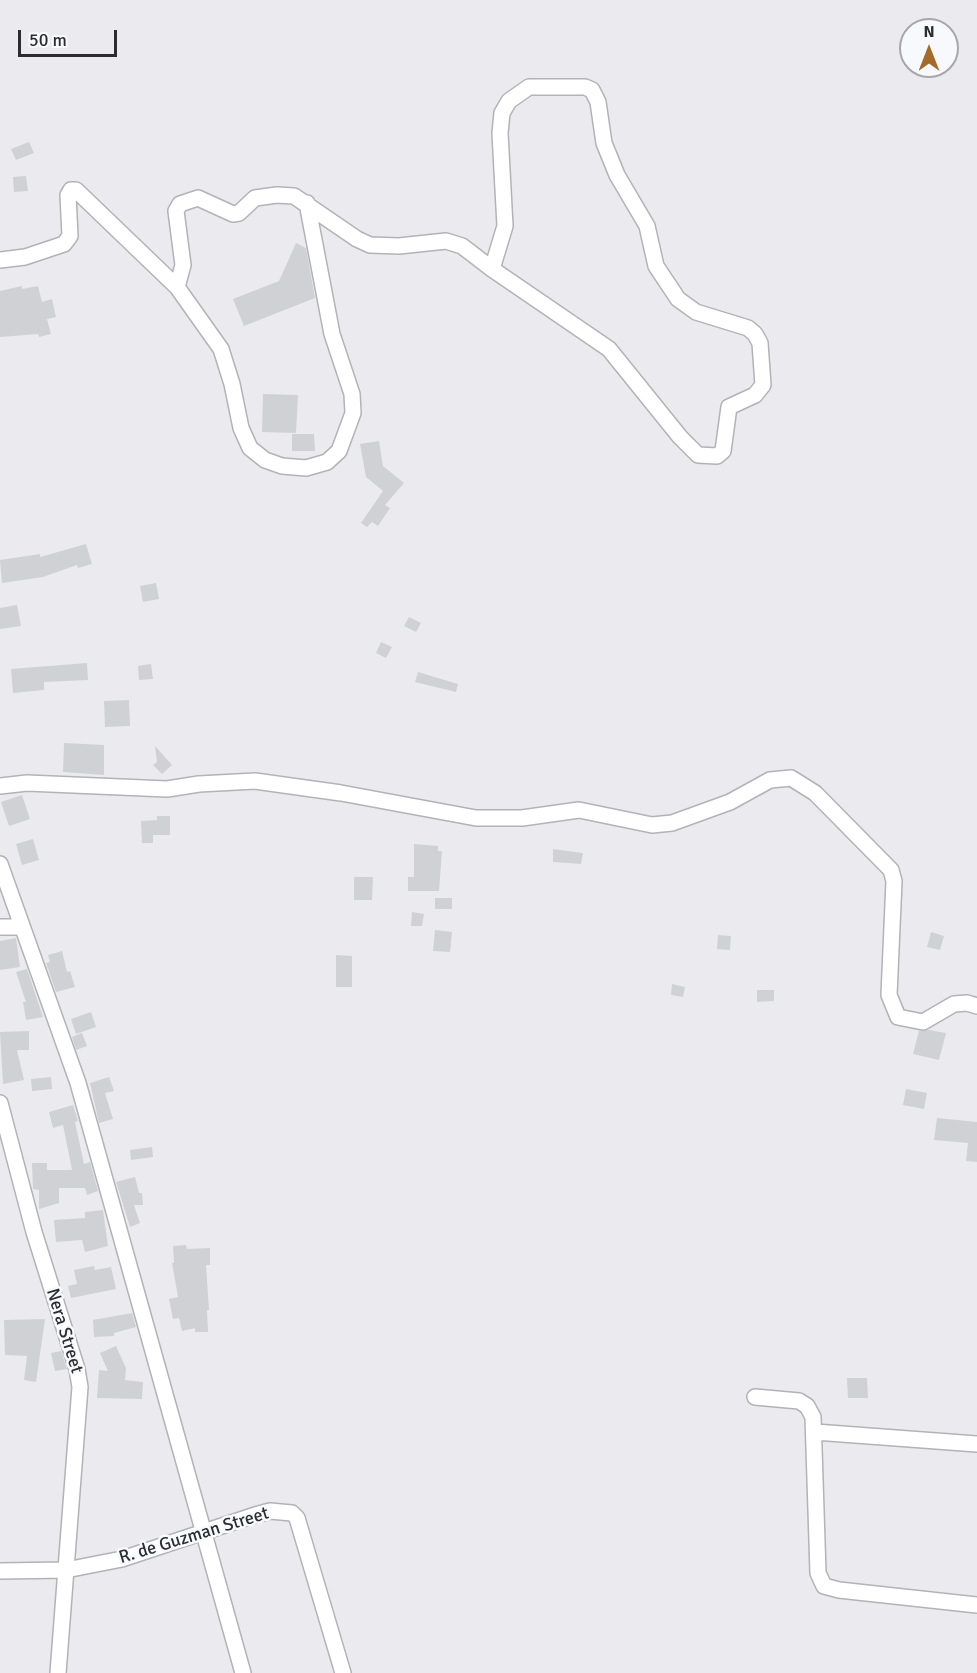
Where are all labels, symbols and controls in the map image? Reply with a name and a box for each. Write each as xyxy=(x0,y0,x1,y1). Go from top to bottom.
scale bar xyxy=(21,18,120,56)
north arrow xyxy=(899,18,959,78)
text: N xyxy=(923,22,935,42)
text: 50 m xyxy=(29,29,67,51)
street label: Nera Street xyxy=(41,1286,87,1376)
street label: R. de Guzman Street xyxy=(116,1503,272,1569)

